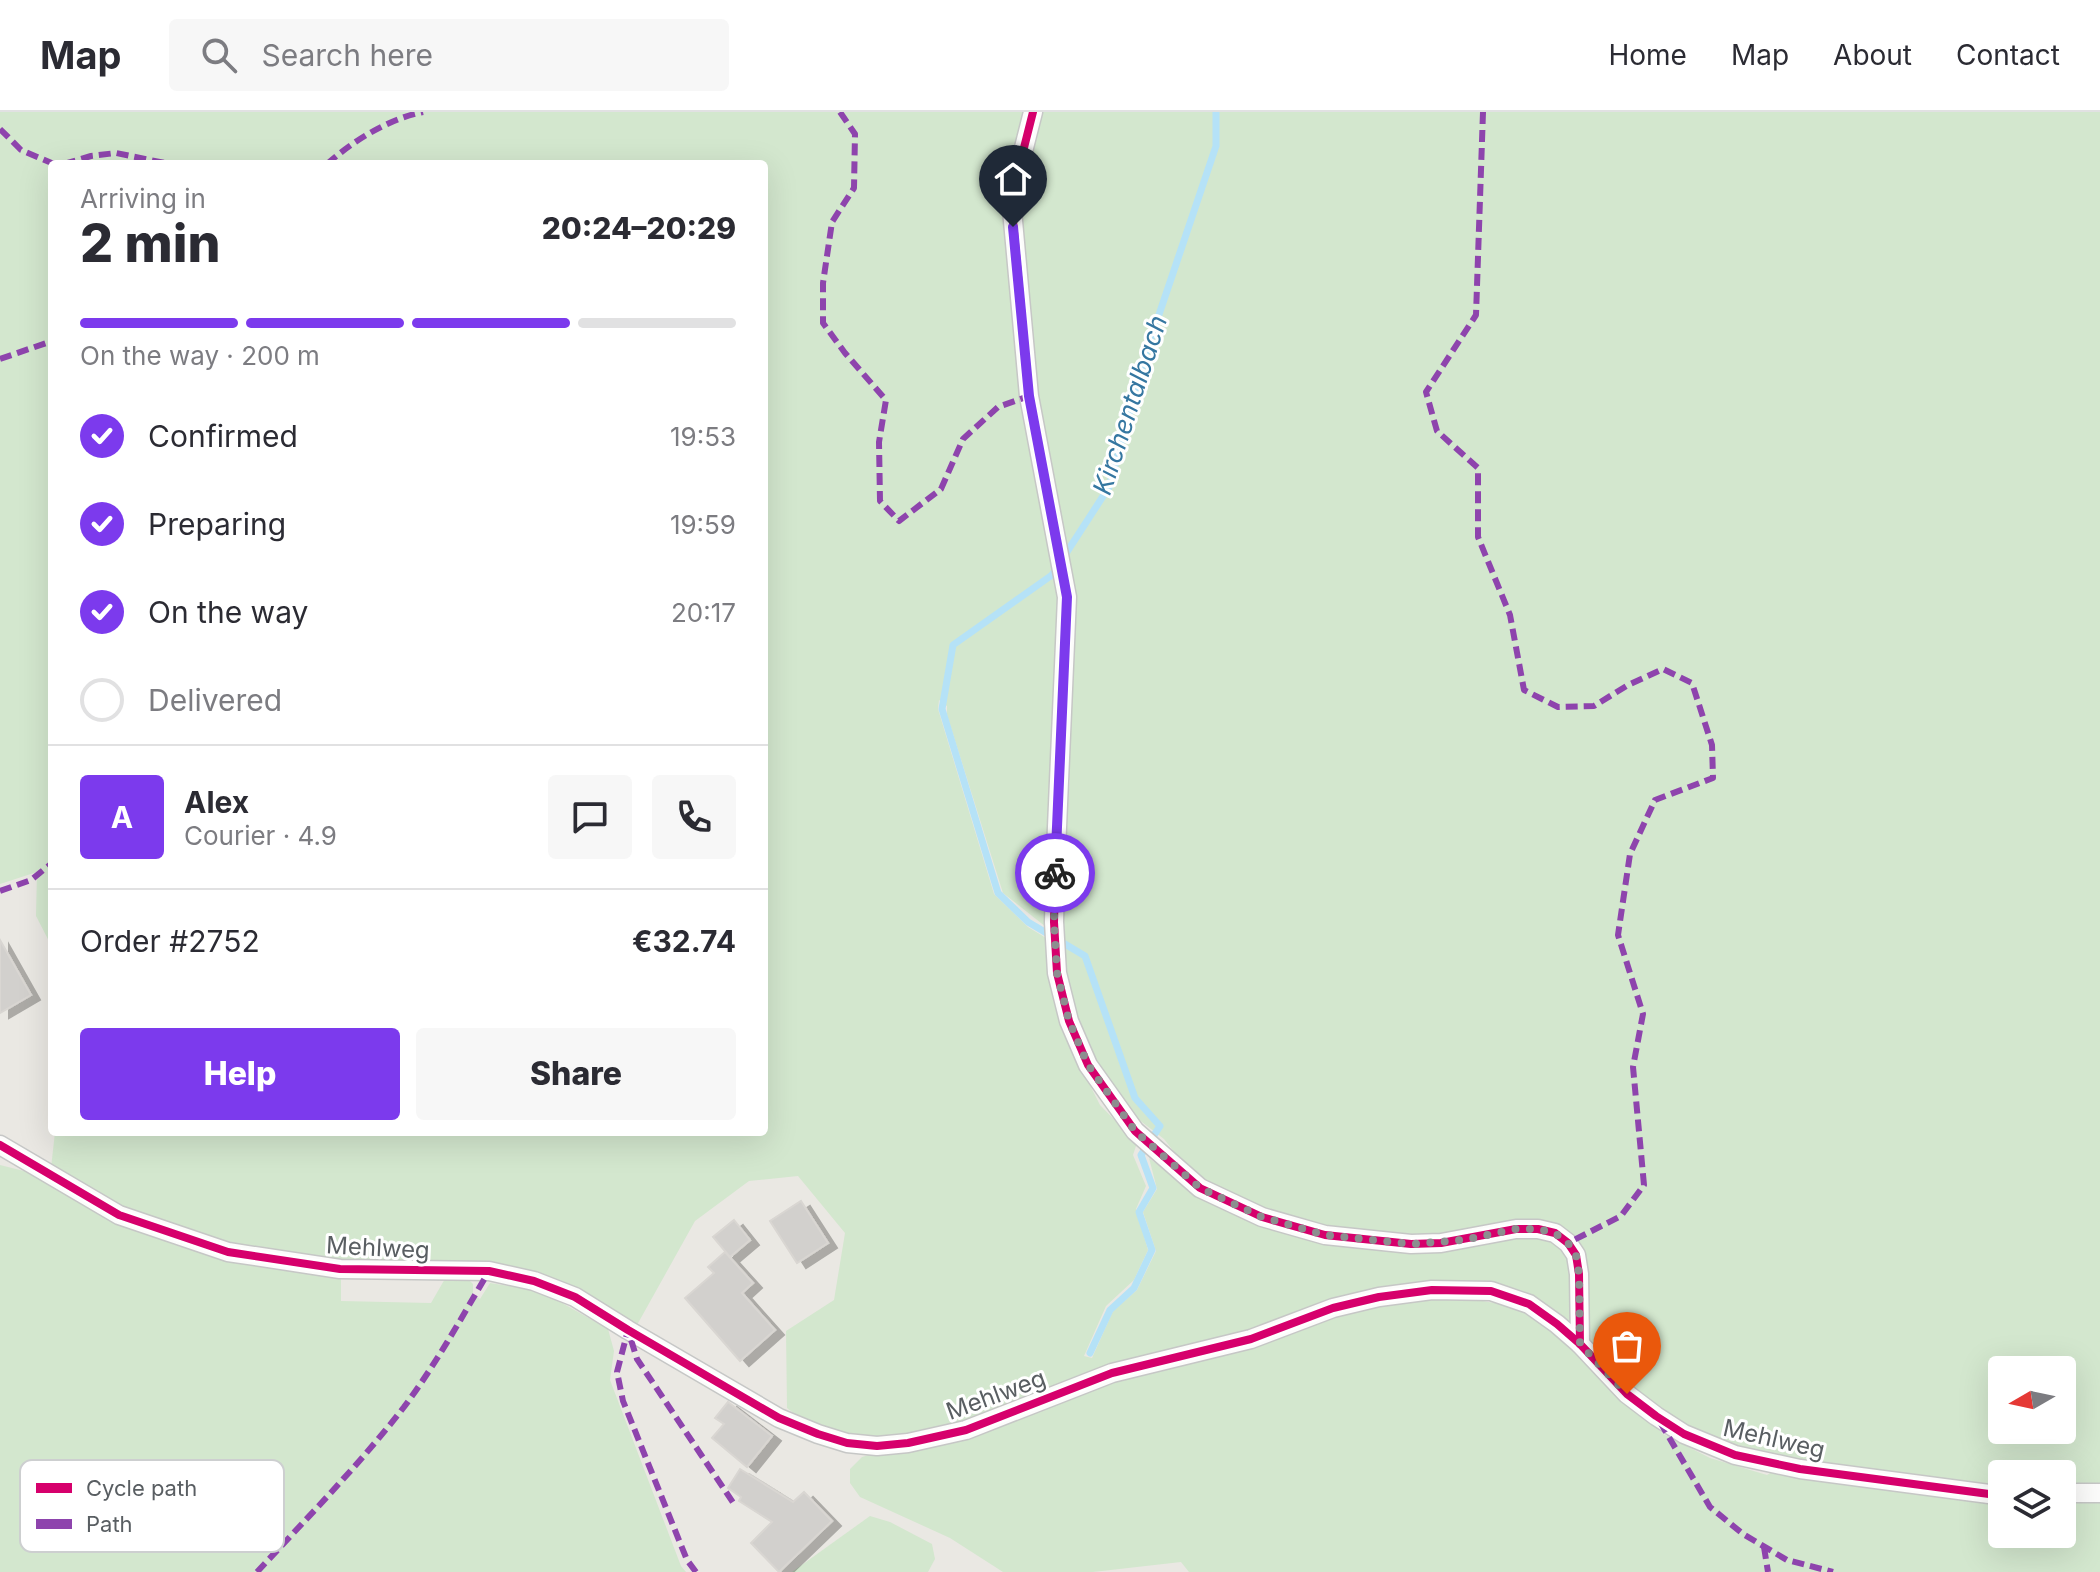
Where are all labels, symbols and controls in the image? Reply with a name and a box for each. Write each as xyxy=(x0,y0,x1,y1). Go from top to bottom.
search box xyxy=(169,19,729,91)
text: Map xyxy=(40,32,121,78)
icon: search xyxy=(197,33,241,77)
text: Search here xyxy=(261,37,433,73)
text: Home xyxy=(1608,38,1687,72)
text: Map xyxy=(1731,38,1789,72)
text: About xyxy=(1833,38,1912,72)
text: Contact xyxy=(1956,38,2060,72)
pin xyxy=(979,145,1047,227)
icon: home xyxy=(991,157,1035,201)
text: Arriving in xyxy=(80,183,206,214)
text: 20:24–20:29 xyxy=(542,210,736,246)
text: 2 min xyxy=(80,212,221,275)
water label: Kirchentalbach xyxy=(1086,311,1173,498)
text: On the way · 200 m xyxy=(80,340,320,371)
icon: check xyxy=(80,414,124,458)
text: Confirmed xyxy=(148,418,298,454)
text: 19:53 xyxy=(670,421,736,452)
icon: check xyxy=(80,502,124,546)
text: Preparing xyxy=(148,506,286,542)
text: 19:59 xyxy=(670,509,736,540)
icon: check xyxy=(80,590,124,634)
text: On the way xyxy=(148,594,308,630)
text: 20:17 xyxy=(671,597,736,628)
text: Delivered xyxy=(148,682,282,718)
button: chat xyxy=(548,775,632,859)
button: phone xyxy=(652,775,736,859)
text: Alex xyxy=(184,784,249,820)
text: A xyxy=(111,799,133,835)
text: Courier · 4.9 xyxy=(184,820,337,851)
courier xyxy=(1015,833,1095,913)
icon: bike xyxy=(1033,851,1077,895)
text: Order #2752 xyxy=(80,923,260,959)
text: €32.74 xyxy=(632,923,736,959)
button: Help xyxy=(80,1028,400,1120)
button: Share xyxy=(416,1028,736,1120)
street label: Mehlweg xyxy=(326,1230,431,1265)
pin xyxy=(1593,1312,1661,1394)
icon: bag xyxy=(1605,1324,1649,1368)
north arrow xyxy=(1988,1356,2076,1444)
map controls xyxy=(1988,1356,2076,1548)
street label: Mehlweg xyxy=(942,1363,1049,1426)
street label: Mehlweg xyxy=(1720,1413,1828,1464)
legend xyxy=(20,1460,284,1552)
button: layers xyxy=(1988,1460,2076,1548)
text: Cycle path xyxy=(86,1475,197,1501)
text: Path xyxy=(86,1511,133,1537)

